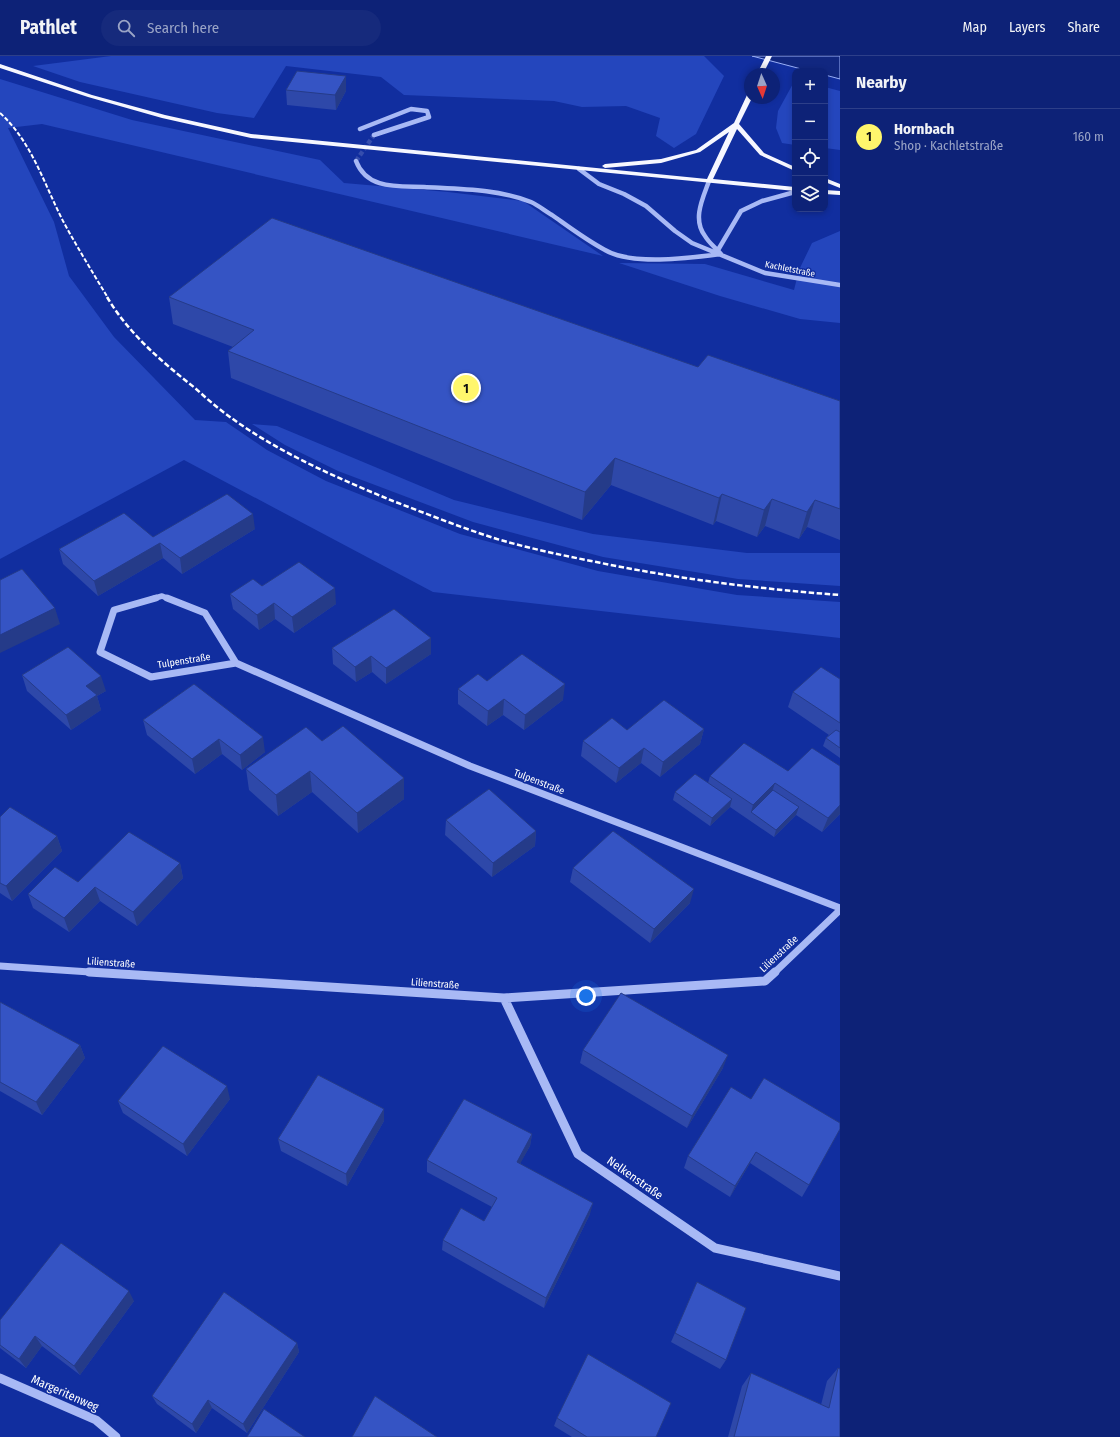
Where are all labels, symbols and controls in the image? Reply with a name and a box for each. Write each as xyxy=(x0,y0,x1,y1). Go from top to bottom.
search box xyxy=(101,10,381,46)
text: Pathlet xyxy=(20,16,77,39)
icon: search xyxy=(115,17,137,39)
text: Search here xyxy=(147,19,219,37)
text: Map xyxy=(963,19,987,36)
text: Layers xyxy=(1009,19,1045,36)
text: Share xyxy=(1067,19,1100,36)
north arrow xyxy=(744,68,780,104)
map controls xyxy=(792,68,828,212)
button: + xyxy=(792,68,828,104)
text: Nearby xyxy=(856,72,907,93)
button: − xyxy=(792,104,828,140)
text: Hornbach xyxy=(894,120,954,138)
text: 1 xyxy=(866,129,872,144)
text: 160 m xyxy=(1073,129,1104,144)
text: Shop · Kachletstraße xyxy=(894,138,1003,153)
button: locate xyxy=(792,140,828,176)
button: layers xyxy=(792,176,828,212)
street label: Kachletstraße xyxy=(764,259,816,279)
pin: 1 xyxy=(453,373,479,403)
street label: Tulpenstraße xyxy=(157,651,211,671)
street label: Tulpenstraße xyxy=(512,767,566,797)
street label: Lilienstraße xyxy=(757,933,801,975)
street label: Lilienstraße xyxy=(87,955,136,971)
street label: Lilienstraße xyxy=(411,976,460,992)
your location xyxy=(576,986,596,1006)
street label: Nelkenstraße xyxy=(604,1154,666,1202)
street label: Margeritenweg xyxy=(29,1372,101,1414)

